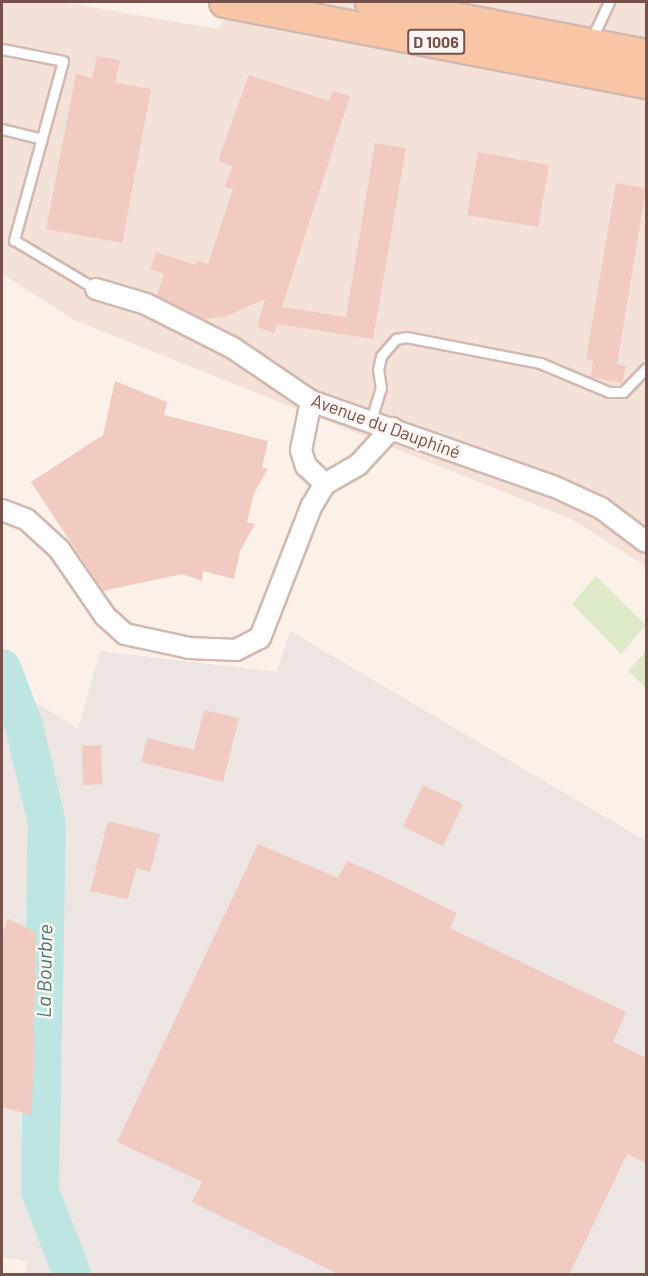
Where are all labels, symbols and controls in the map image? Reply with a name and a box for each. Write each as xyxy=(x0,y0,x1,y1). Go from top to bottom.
road number: D 1006 xyxy=(406,29,466,55)
street label: Avenue du Dauphiné xyxy=(308,389,464,463)
water label: La Bourbre xyxy=(31,924,57,1018)

